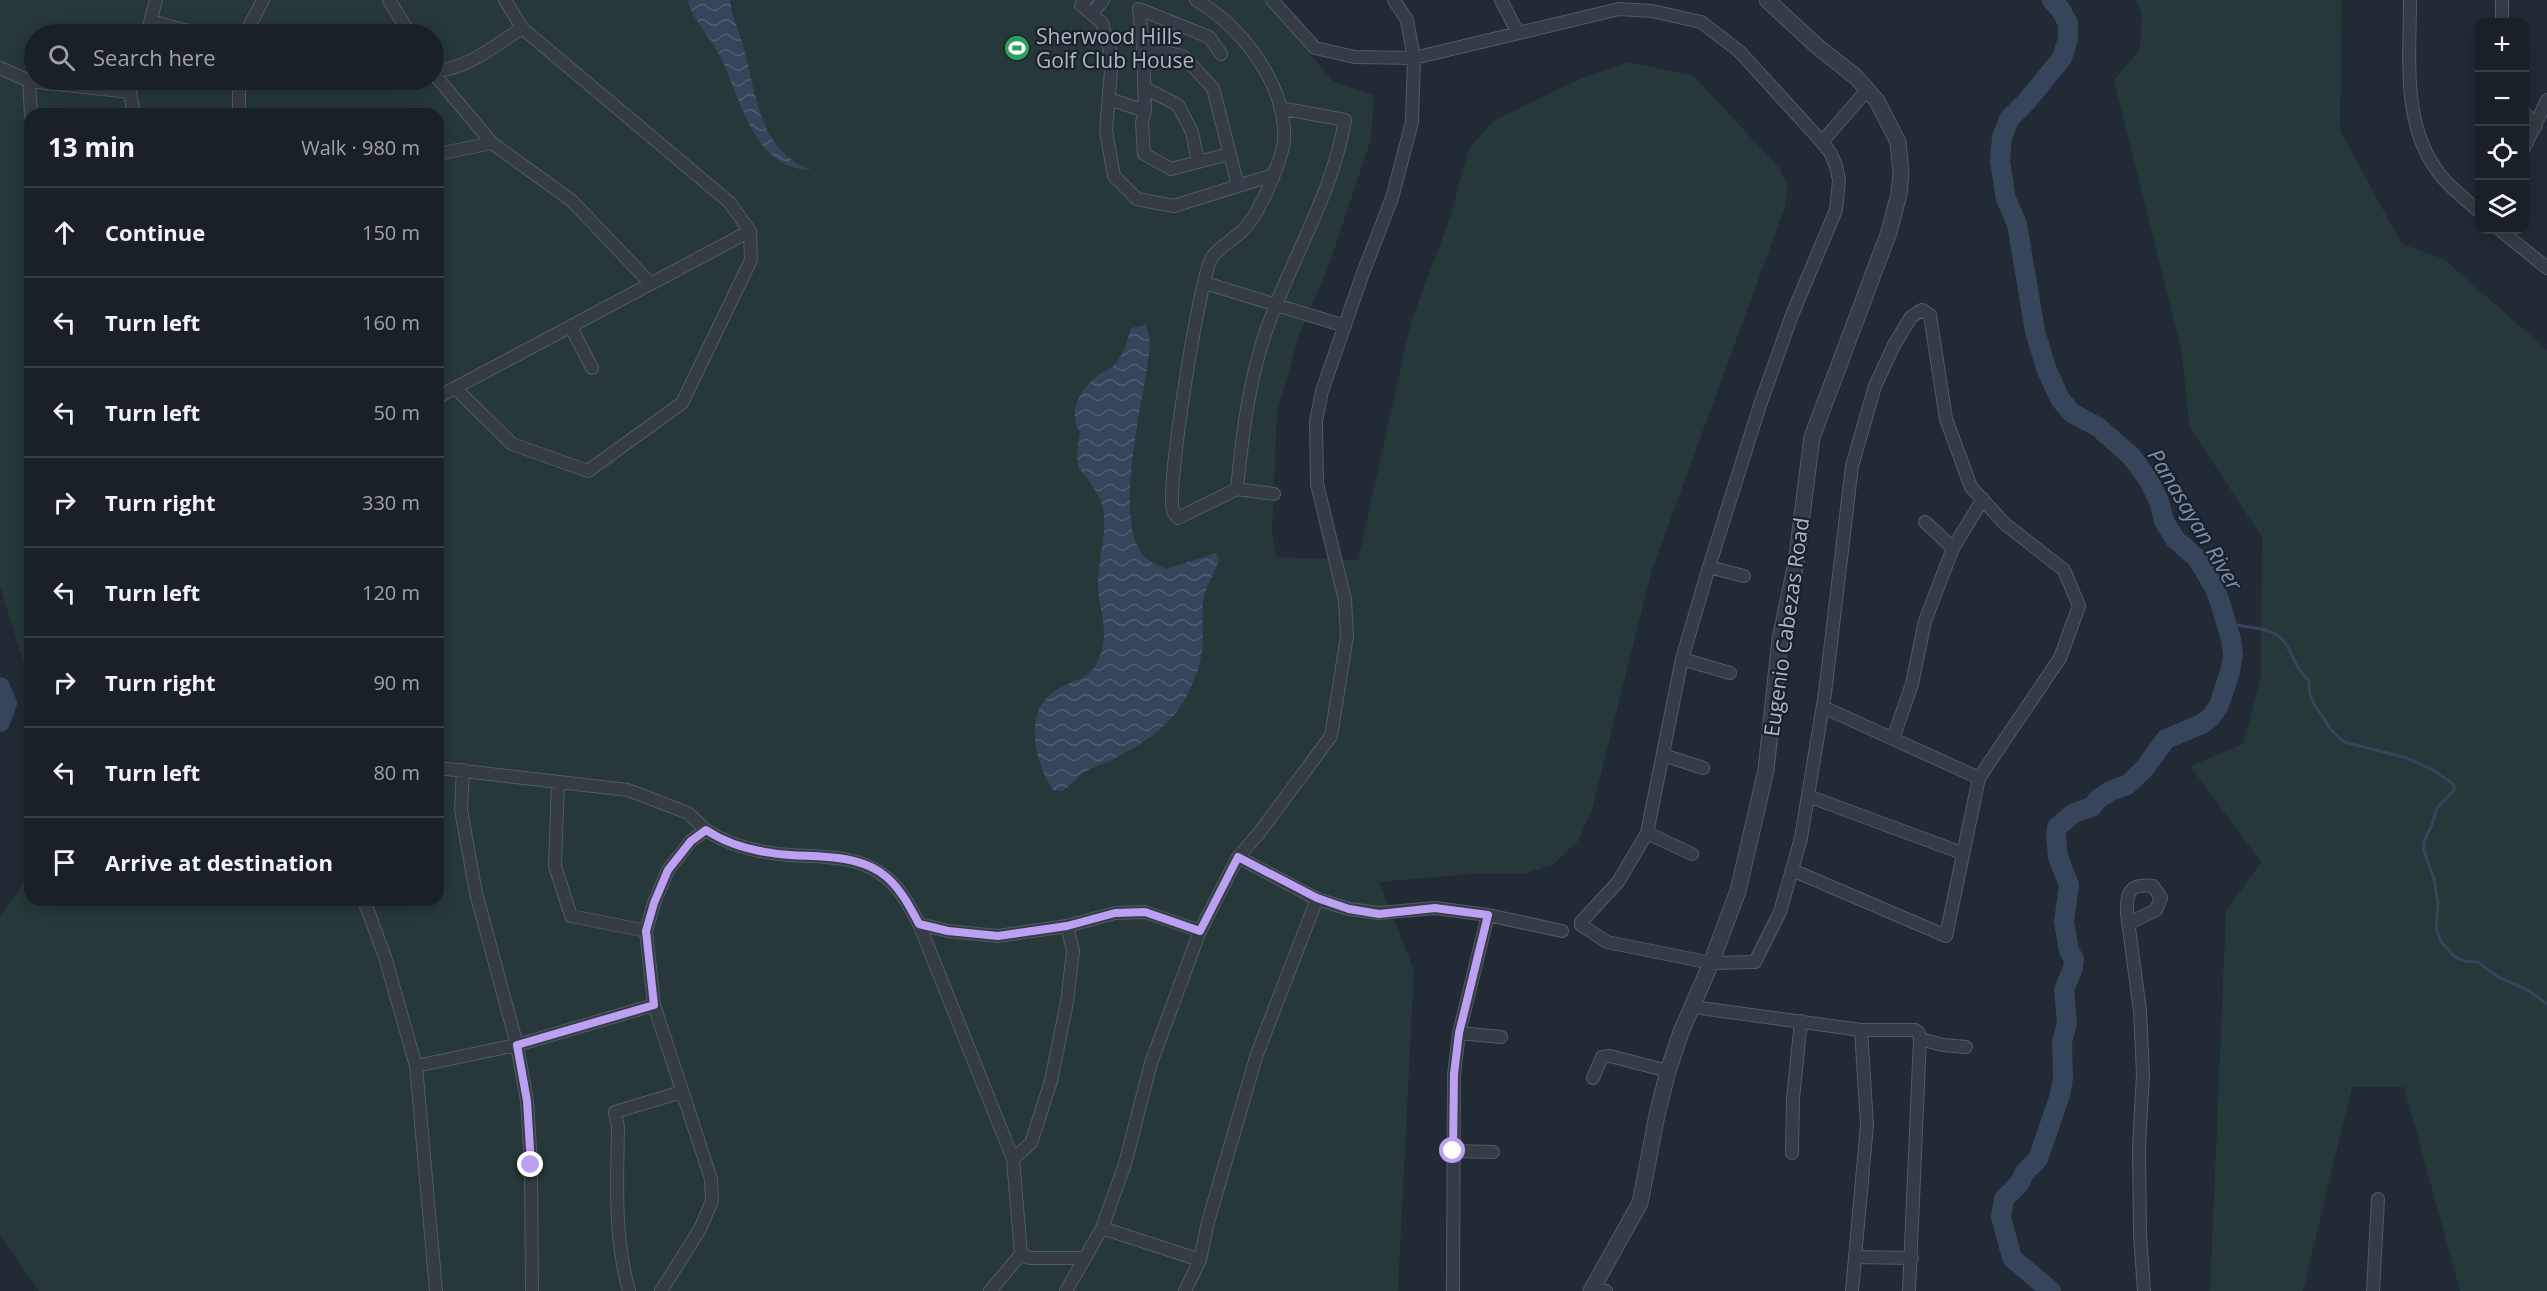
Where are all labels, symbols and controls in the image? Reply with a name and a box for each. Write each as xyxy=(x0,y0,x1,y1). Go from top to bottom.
map controls xyxy=(2475,18,2529,234)
button: + xyxy=(2475,18,2529,72)
place label: Sherwood Hills Golf Club House xyxy=(1036,22,1194,74)
search box xyxy=(24,24,444,90)
sports icon: Sherwood Hills Golf Club House xyxy=(1002,33,1032,63)
icon: search xyxy=(45,41,78,74)
text: Search here xyxy=(93,42,216,72)
button: − xyxy=(2475,72,2529,126)
button: locate xyxy=(2475,126,2529,180)
text: 13 min xyxy=(48,129,135,165)
text: Walk · 980 m xyxy=(301,134,420,161)
button: layers xyxy=(2475,180,2529,234)
icon: ahead xyxy=(48,216,81,249)
text: Continue xyxy=(105,217,205,247)
text: 150 m xyxy=(362,219,420,246)
icon: left xyxy=(48,306,81,339)
text: Turn left xyxy=(105,307,200,337)
text: 160 m xyxy=(362,309,420,336)
icon: left xyxy=(48,396,81,429)
text: Turn left xyxy=(105,397,200,427)
text: 50 m xyxy=(373,399,420,426)
water label: Panasayan River xyxy=(2142,442,2251,597)
icon: right xyxy=(48,486,81,519)
text: Turn right xyxy=(105,487,216,517)
text: 330 m xyxy=(362,489,420,516)
street label: Eugenio Cabezas Road xyxy=(1757,516,1815,738)
icon: left xyxy=(48,576,81,609)
text: Turn left xyxy=(105,577,200,607)
text: 120 m xyxy=(362,579,420,606)
icon: right xyxy=(48,666,81,699)
text: Turn right xyxy=(105,667,216,697)
text: 90 m xyxy=(373,669,420,696)
icon: left xyxy=(48,756,81,789)
text: Turn left xyxy=(105,757,200,787)
text: 80 m xyxy=(373,759,420,786)
icon: arrive xyxy=(48,846,81,879)
text: Arrive at destination xyxy=(105,847,333,877)
route start xyxy=(1439,1137,1465,1163)
route end xyxy=(517,1151,543,1177)

